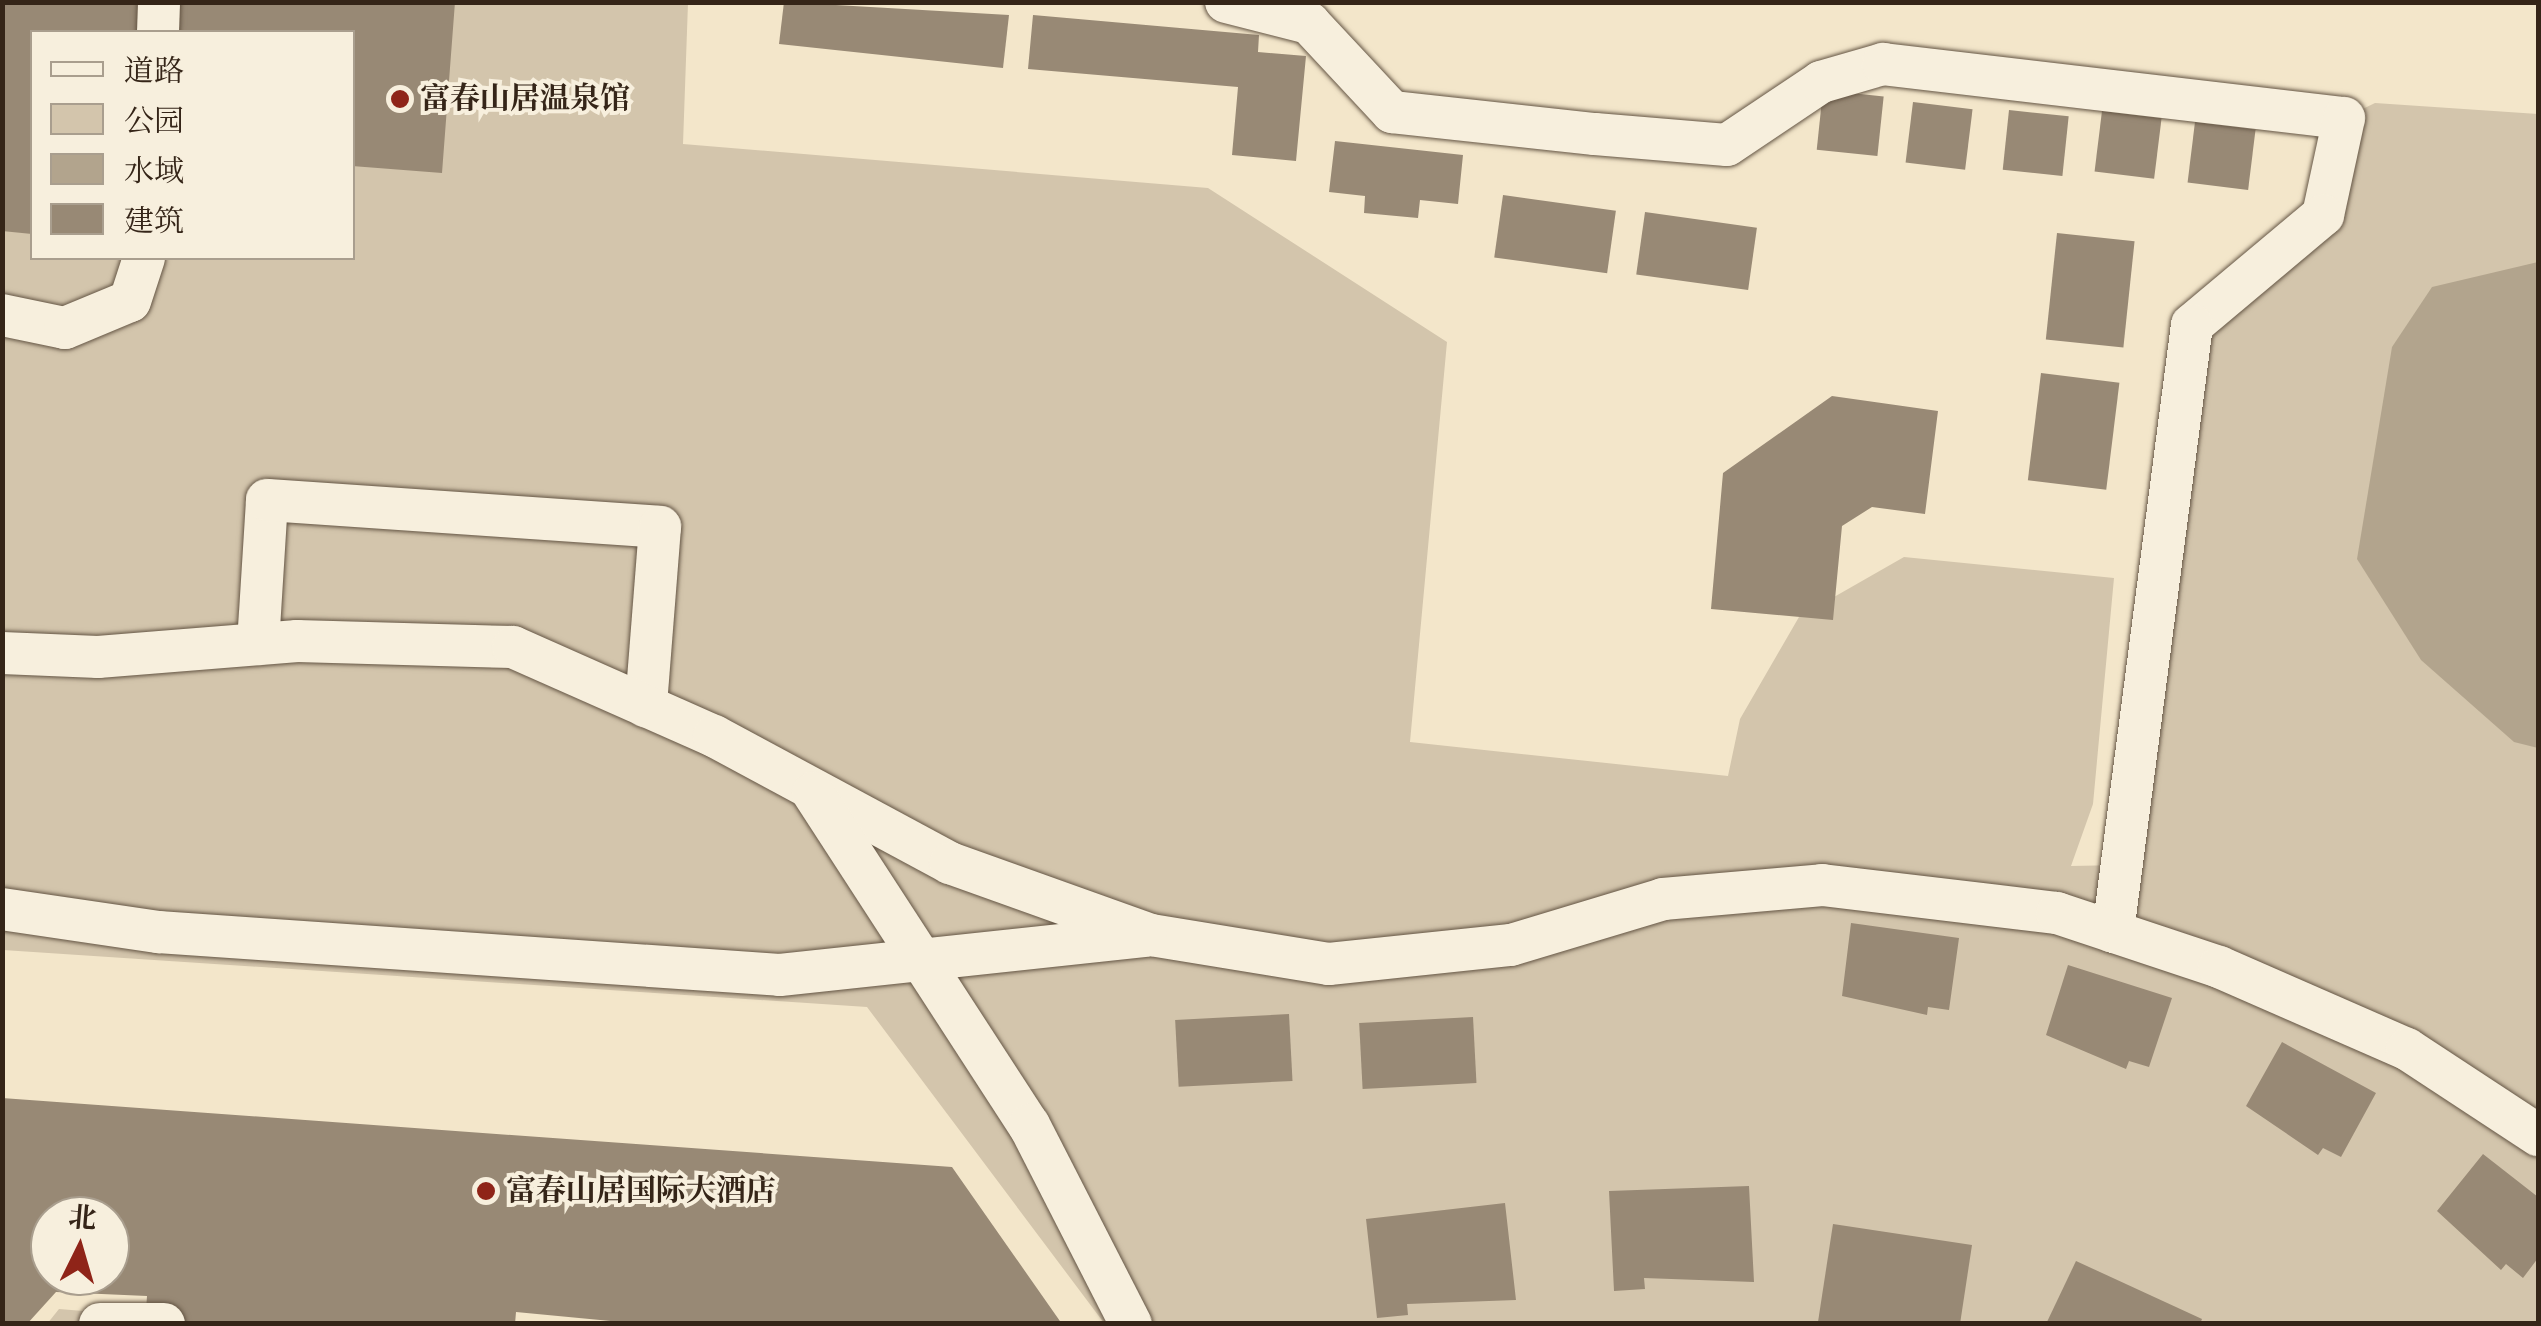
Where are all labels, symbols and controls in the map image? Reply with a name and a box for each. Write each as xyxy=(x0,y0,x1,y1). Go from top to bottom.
legend xyxy=(30,30,355,260)
text: 道路 xyxy=(124,51,184,92)
place label: 富春山居温泉馆 xyxy=(420,81,630,117)
marker: 富春山居温泉馆 xyxy=(389,88,411,110)
text: 公园 xyxy=(124,101,184,142)
text: 水域 xyxy=(124,151,184,192)
text: 建筑 xyxy=(124,201,184,242)
place label: 富春山居国际大酒店 xyxy=(506,1173,776,1209)
marker: 富春山居国际大酒店 xyxy=(475,1180,497,1202)
north arrow xyxy=(30,1196,130,1296)
text: 北 xyxy=(67,1198,98,1238)

